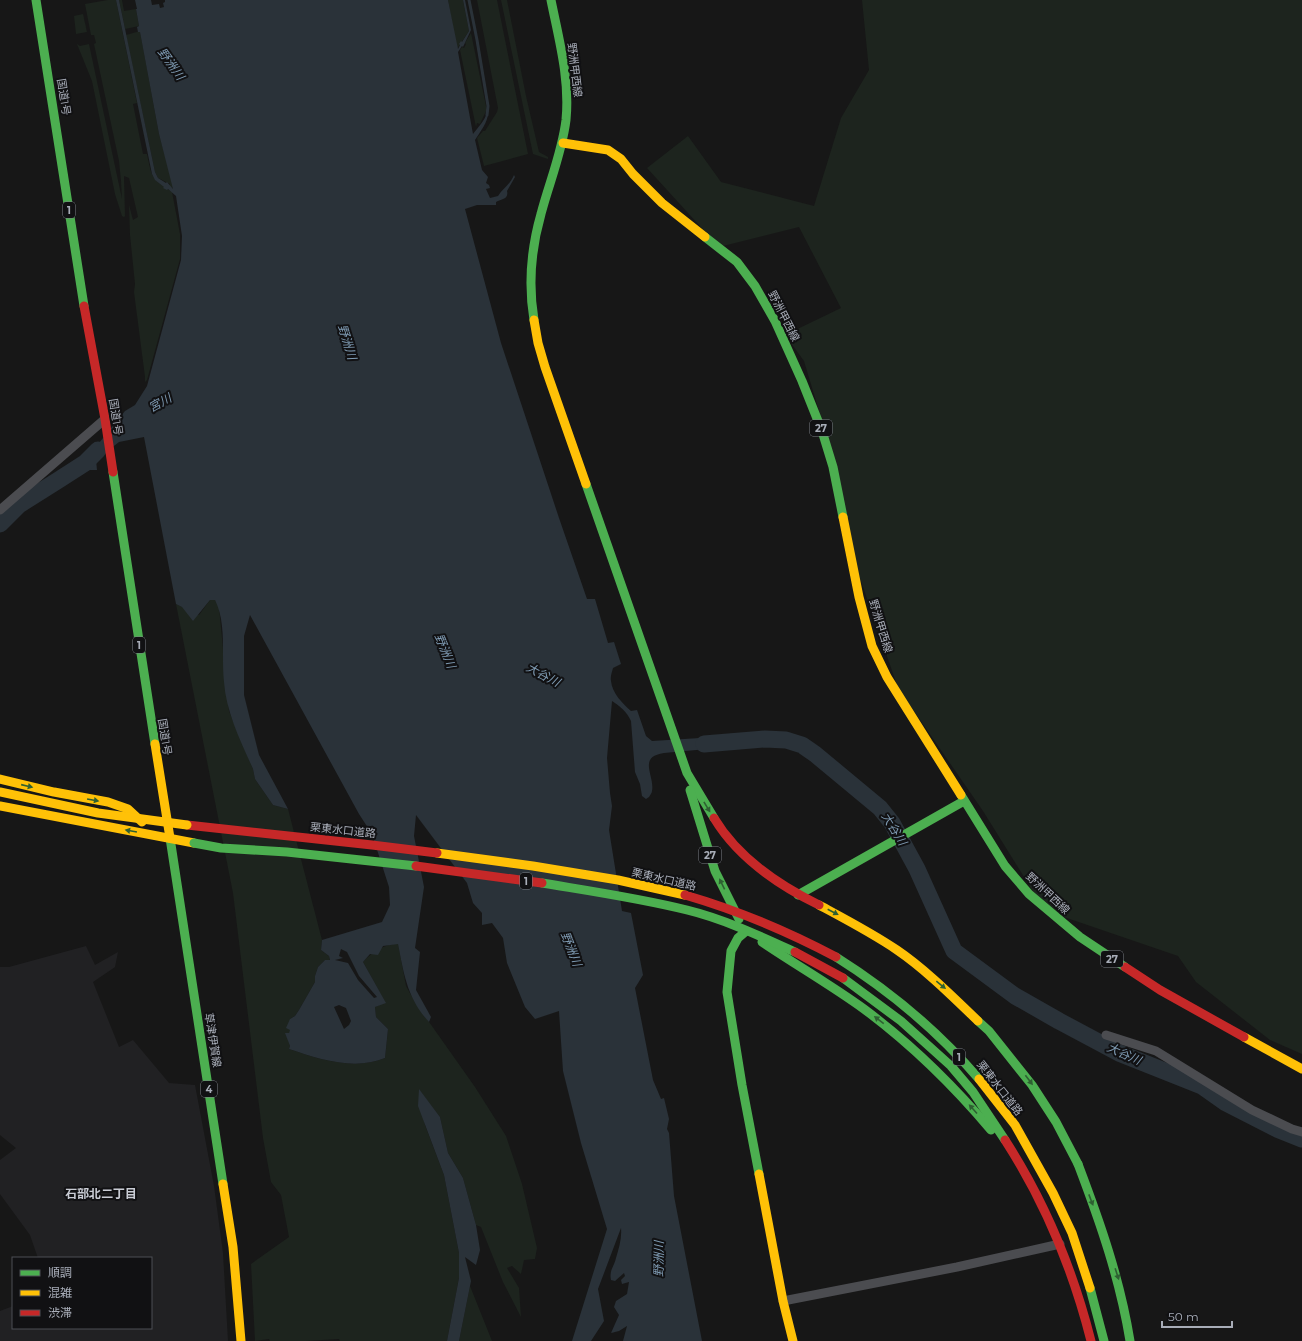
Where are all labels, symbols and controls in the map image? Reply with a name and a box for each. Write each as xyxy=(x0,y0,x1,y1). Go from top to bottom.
street label: 野洲甲西線 xyxy=(565,42,585,98)
water label: 野洲川 xyxy=(155,45,189,84)
street label: 国道1号 xyxy=(54,78,74,116)
road number: 1 xyxy=(63,202,75,218)
street label: 野洲甲西線 xyxy=(765,288,803,344)
water label: 野洲川 xyxy=(335,322,360,363)
water label: 宮川 xyxy=(146,389,176,415)
street label: 国道1号 xyxy=(106,398,126,436)
road number: 27 xyxy=(810,420,832,436)
street label: 野洲甲西線 xyxy=(866,598,896,654)
water label: 野洲川 xyxy=(432,631,460,672)
road number: 1 xyxy=(133,637,145,653)
water label: 大谷川 xyxy=(524,659,564,691)
street label: 国道1号 xyxy=(155,718,175,756)
one-way arrow xyxy=(21,783,33,789)
one-way arrow xyxy=(87,797,99,803)
one-way arrow xyxy=(703,801,710,813)
water label: 大谷川 xyxy=(879,809,911,850)
street label: 栗東水口道路 xyxy=(309,820,377,840)
one-way arrow xyxy=(125,828,137,834)
road number: 27 xyxy=(699,847,721,863)
street label: 栗東水口道路 xyxy=(630,865,698,893)
street label: 野洲甲西線 xyxy=(1023,869,1073,917)
road number: 1 xyxy=(520,873,532,889)
one-way arrow xyxy=(719,878,725,890)
one-way arrow xyxy=(828,909,839,915)
water label: 野洲川 xyxy=(558,929,586,970)
road number: 27 xyxy=(1101,951,1123,967)
one-way arrow xyxy=(935,981,946,990)
street label: 草津伊賀線 xyxy=(202,1012,224,1068)
one-way arrow xyxy=(874,1016,884,1024)
water label: 大谷川 xyxy=(1105,1039,1146,1069)
road number: 1 xyxy=(953,1049,965,1065)
street label: 栗東水口道路 xyxy=(974,1058,1026,1118)
one-way arrow xyxy=(1025,1075,1033,1086)
road number: 4 xyxy=(201,1081,217,1097)
one-way arrow xyxy=(969,1104,978,1114)
district label: 石部北二丁目 xyxy=(65,1186,137,1201)
one-way arrow xyxy=(1089,1195,1095,1207)
water label: 野洲川 xyxy=(651,1239,666,1277)
legend xyxy=(12,1257,152,1329)
text: 順調 xyxy=(48,1265,72,1280)
one-way arrow xyxy=(1114,1268,1120,1280)
text: 混雑 xyxy=(48,1285,72,1300)
scale bar xyxy=(1162,1303,1232,1329)
text: 渋滞 xyxy=(48,1305,72,1320)
text: 50 m xyxy=(1168,1309,1199,1324)

